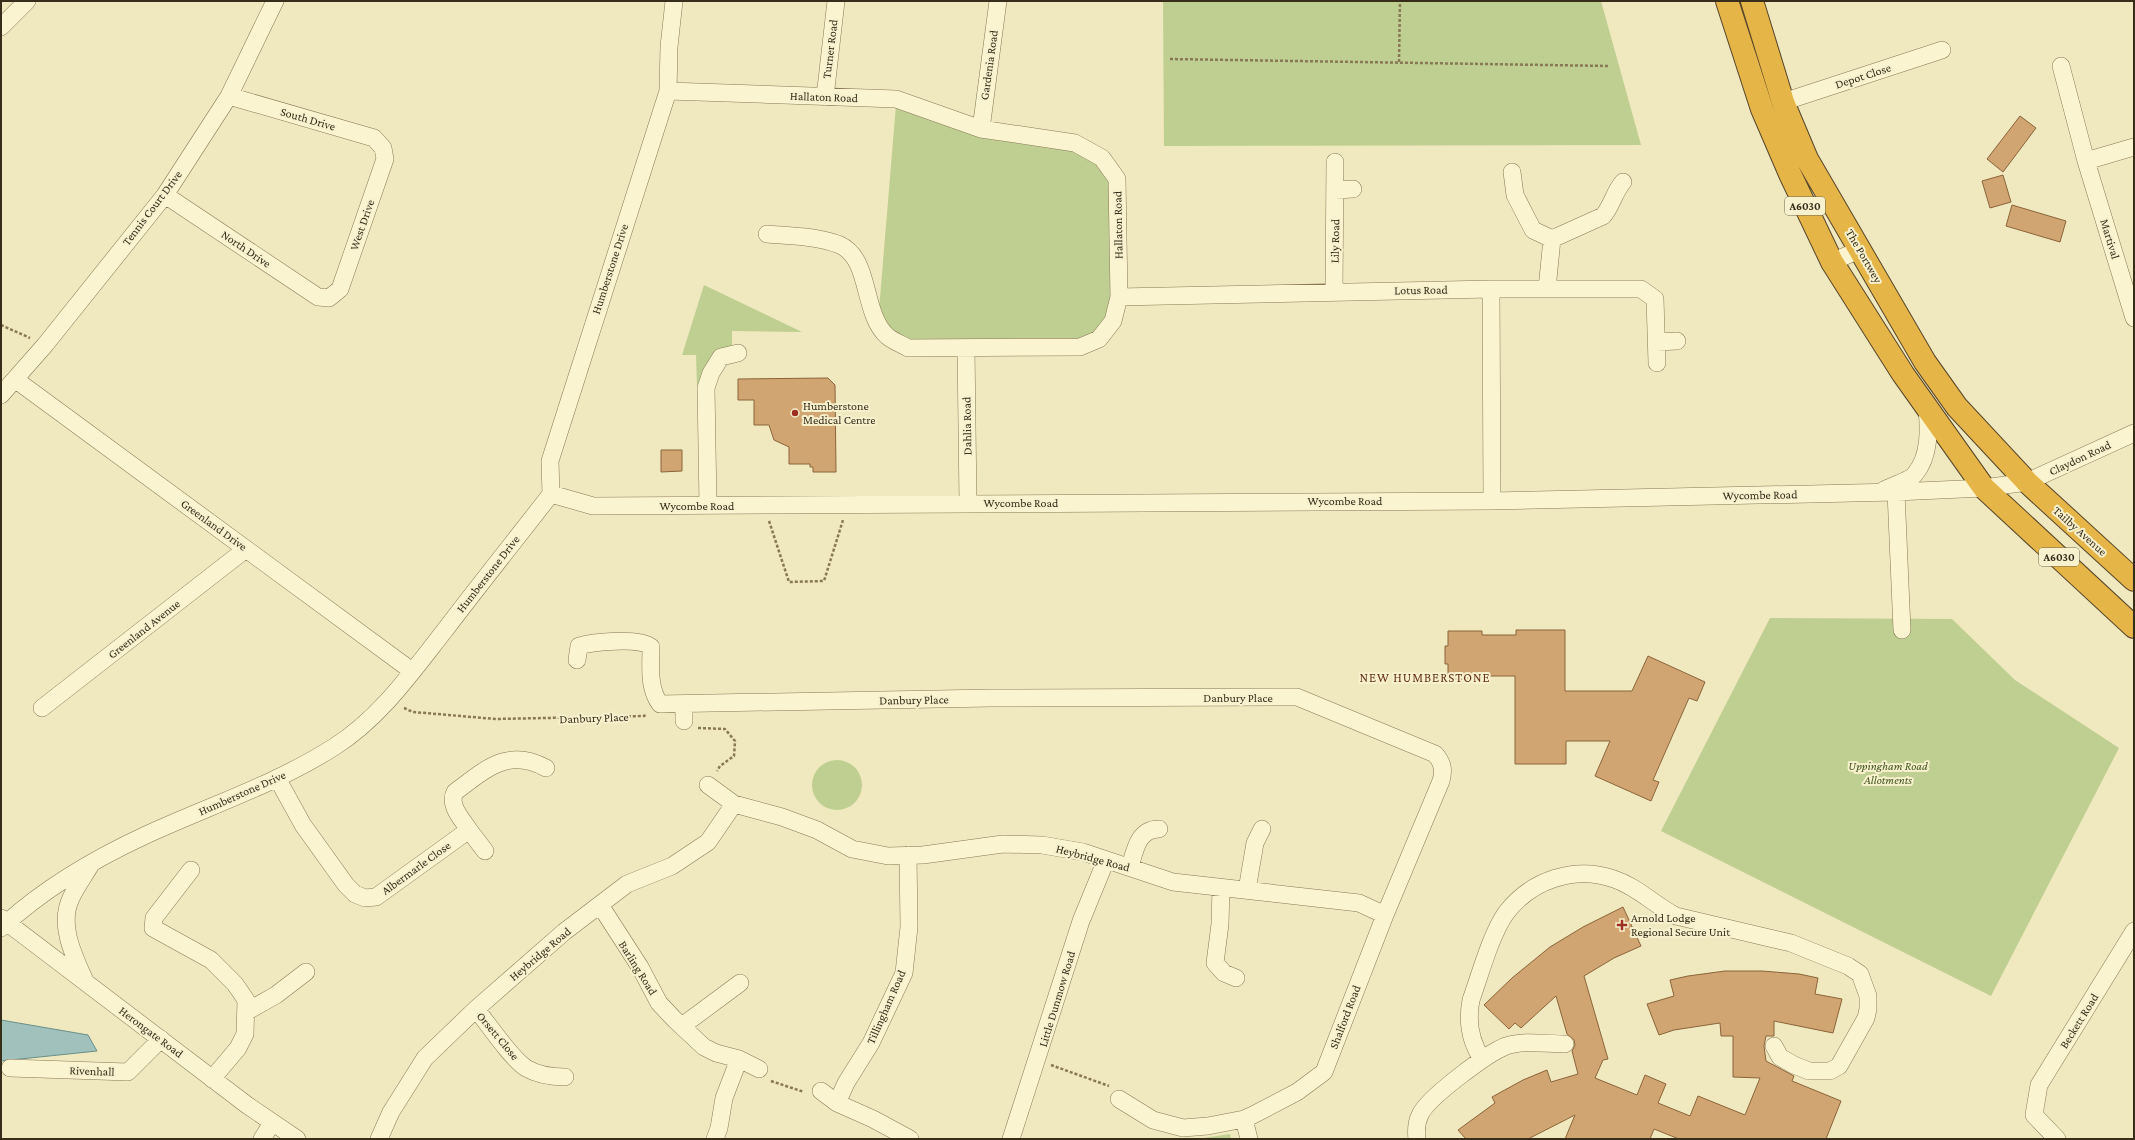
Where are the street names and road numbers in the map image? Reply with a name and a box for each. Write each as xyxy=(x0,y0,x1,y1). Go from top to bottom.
street label: Turner Road xyxy=(819,18,841,79)
street label: Gardenia Road xyxy=(977,28,1001,101)
street label: Depot Close xyxy=(1833,60,1893,92)
street label: Hallaton Road xyxy=(790,89,859,105)
street label: South Drive xyxy=(279,104,337,134)
street label: Tennis Court Drive xyxy=(119,168,185,248)
street label: Hallaton Road xyxy=(1110,190,1126,259)
road number: A6030 xyxy=(1785,197,1825,215)
street label: West Drive xyxy=(347,198,377,252)
street label: Martival xyxy=(2097,217,2123,261)
street label: Lily Road xyxy=(1328,218,1342,263)
street label: Humberstone Drive xyxy=(589,222,631,316)
street label: North Drive xyxy=(219,227,273,271)
street label: The Portwey xyxy=(1843,227,1885,286)
street label: Lotus Road xyxy=(1394,283,1449,297)
street label: Dahlia Road xyxy=(959,396,975,455)
street label: Claydon Road xyxy=(2047,437,2114,478)
street label: Wycombe Road xyxy=(1722,487,1798,503)
street label: Wycombe Road xyxy=(1308,494,1383,508)
street label: Greenland Drive xyxy=(178,496,250,554)
street label: Wycombe Road xyxy=(984,496,1059,510)
street label: Wycombe Road xyxy=(660,499,735,513)
street label: Tailby Avenue xyxy=(2050,503,2110,559)
street label: Humberstone Drive xyxy=(454,533,522,615)
road number: A6030 xyxy=(2039,548,2079,566)
street label: Greenland Avenue xyxy=(105,597,183,661)
street label: Danbury Place xyxy=(1203,691,1273,705)
street label: Danbury Place xyxy=(879,692,949,708)
street label: Danbury Place xyxy=(559,710,629,726)
street label: Humberstone Drive xyxy=(196,767,288,819)
street label: Albermarle Close xyxy=(379,838,453,898)
street label: Heybridge Road xyxy=(1054,841,1132,875)
street label: Heybridge Road xyxy=(506,924,574,984)
street label: Barling Road xyxy=(616,938,661,998)
street label: Little Dunmow Road xyxy=(1036,949,1078,1049)
street label: Tillingham Road xyxy=(863,967,909,1046)
street label: Shalford Road xyxy=(1326,983,1364,1051)
street label: Beckett Road xyxy=(2057,990,2102,1051)
street label: Herongate Road xyxy=(116,1003,186,1061)
street label: Orsett Close xyxy=(474,1009,522,1063)
street label: Rivenhall xyxy=(69,1063,115,1079)

